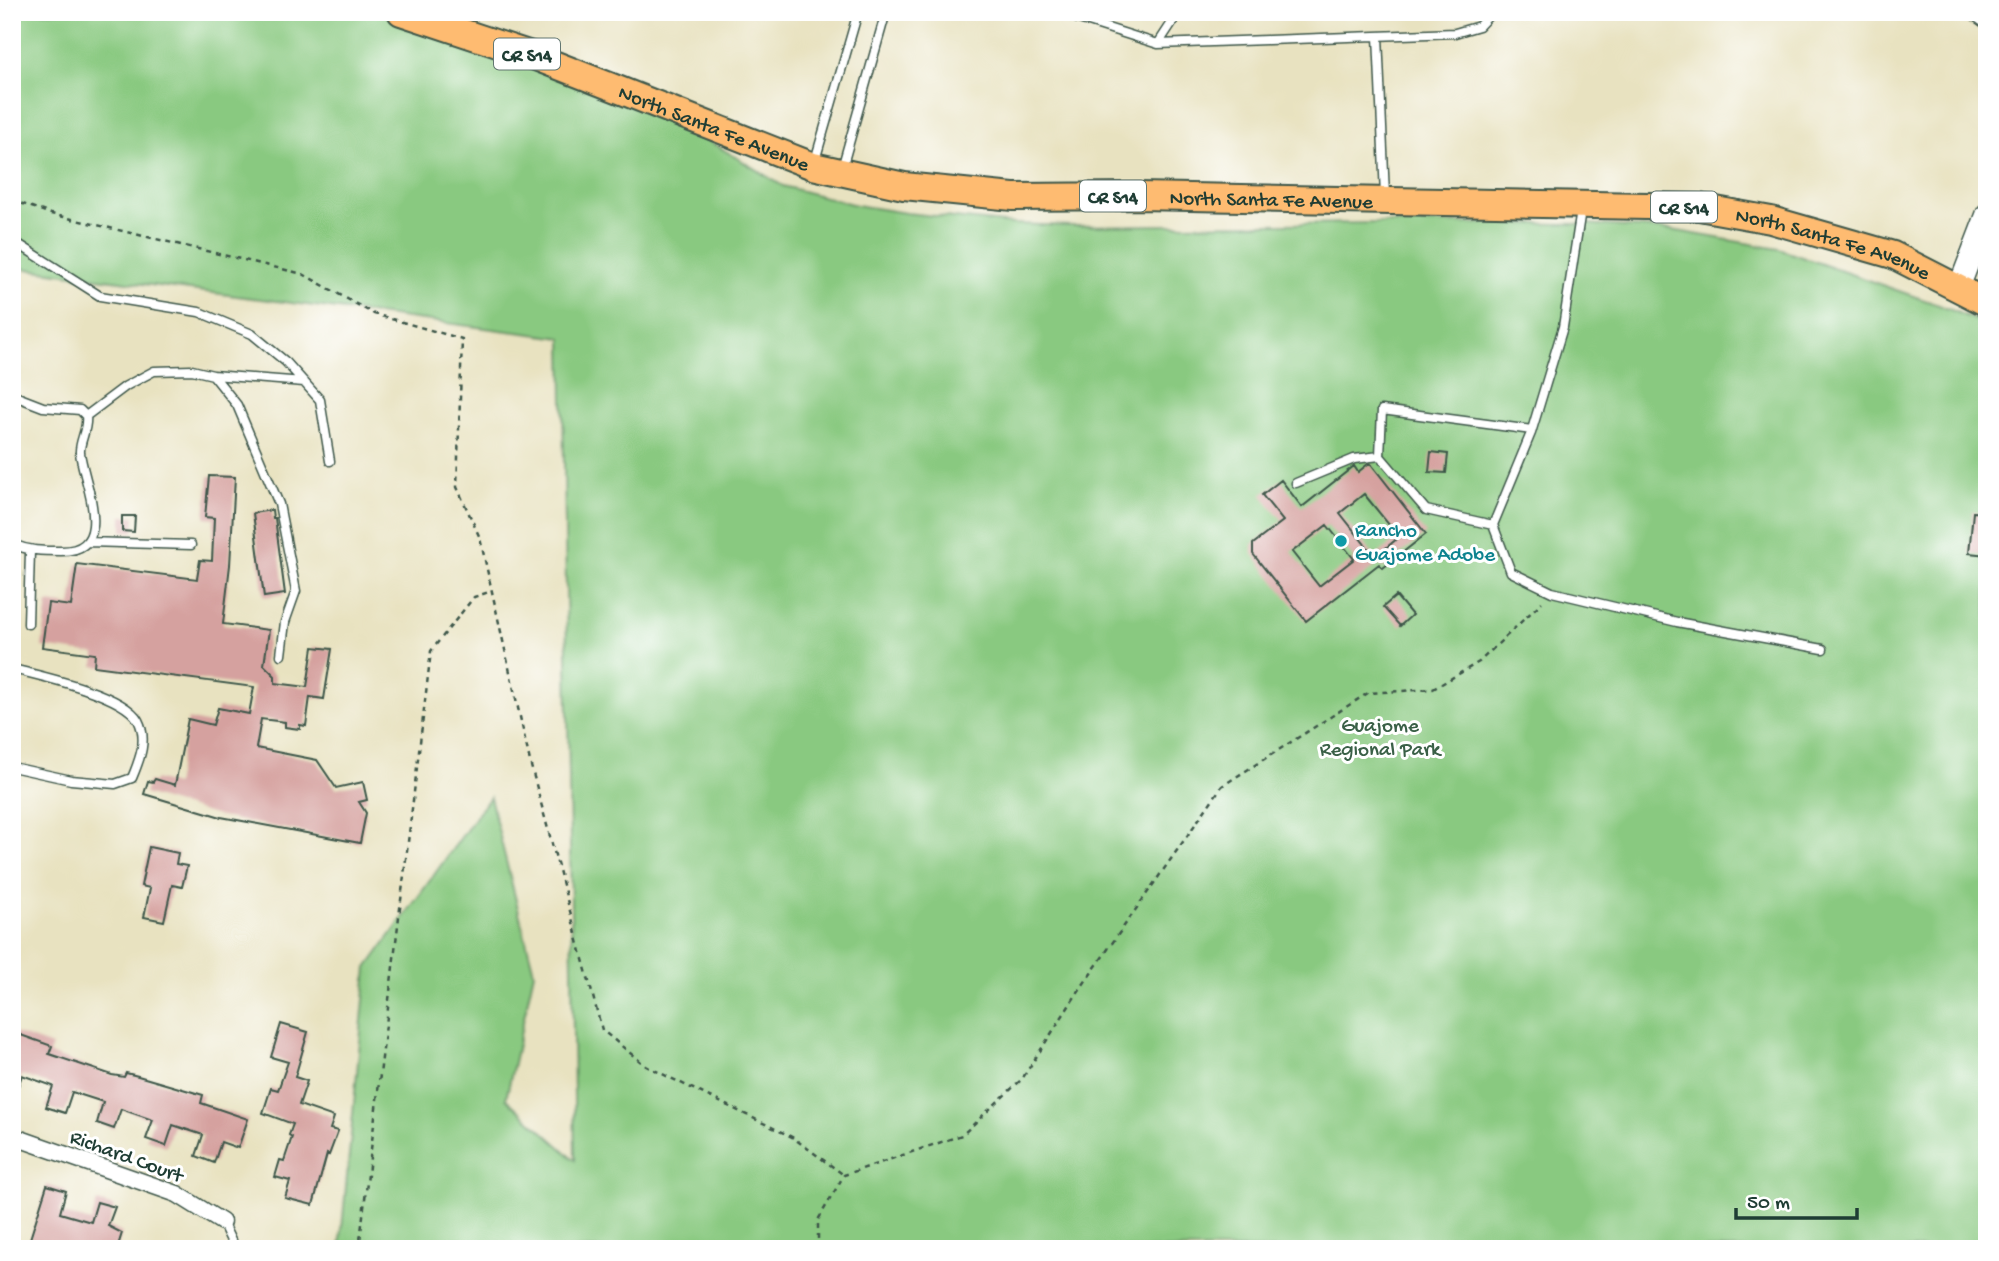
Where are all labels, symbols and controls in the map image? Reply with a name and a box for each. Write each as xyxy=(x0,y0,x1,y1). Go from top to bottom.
road number: CR S14 xyxy=(494,38,560,70)
street label: North Santa Fe Avenue xyxy=(614,82,813,180)
road number: CR S14 xyxy=(1080,180,1146,212)
street label: North Santa Fe Avenue xyxy=(1169,188,1374,217)
road number: CR S14 xyxy=(1651,192,1717,223)
street label: North Santa Fe Avenue xyxy=(1733,205,1934,288)
place label: Rancho Guajome Adobe xyxy=(1355,520,1496,569)
marker: Rancho Guajome Adobe xyxy=(1333,533,1349,549)
park label: Guajome Regional Park xyxy=(1320,715,1443,764)
street label: Richard Court xyxy=(66,1126,188,1191)
scale bar xyxy=(1736,1177,1857,1221)
text: 50 m xyxy=(1747,1192,1790,1217)

